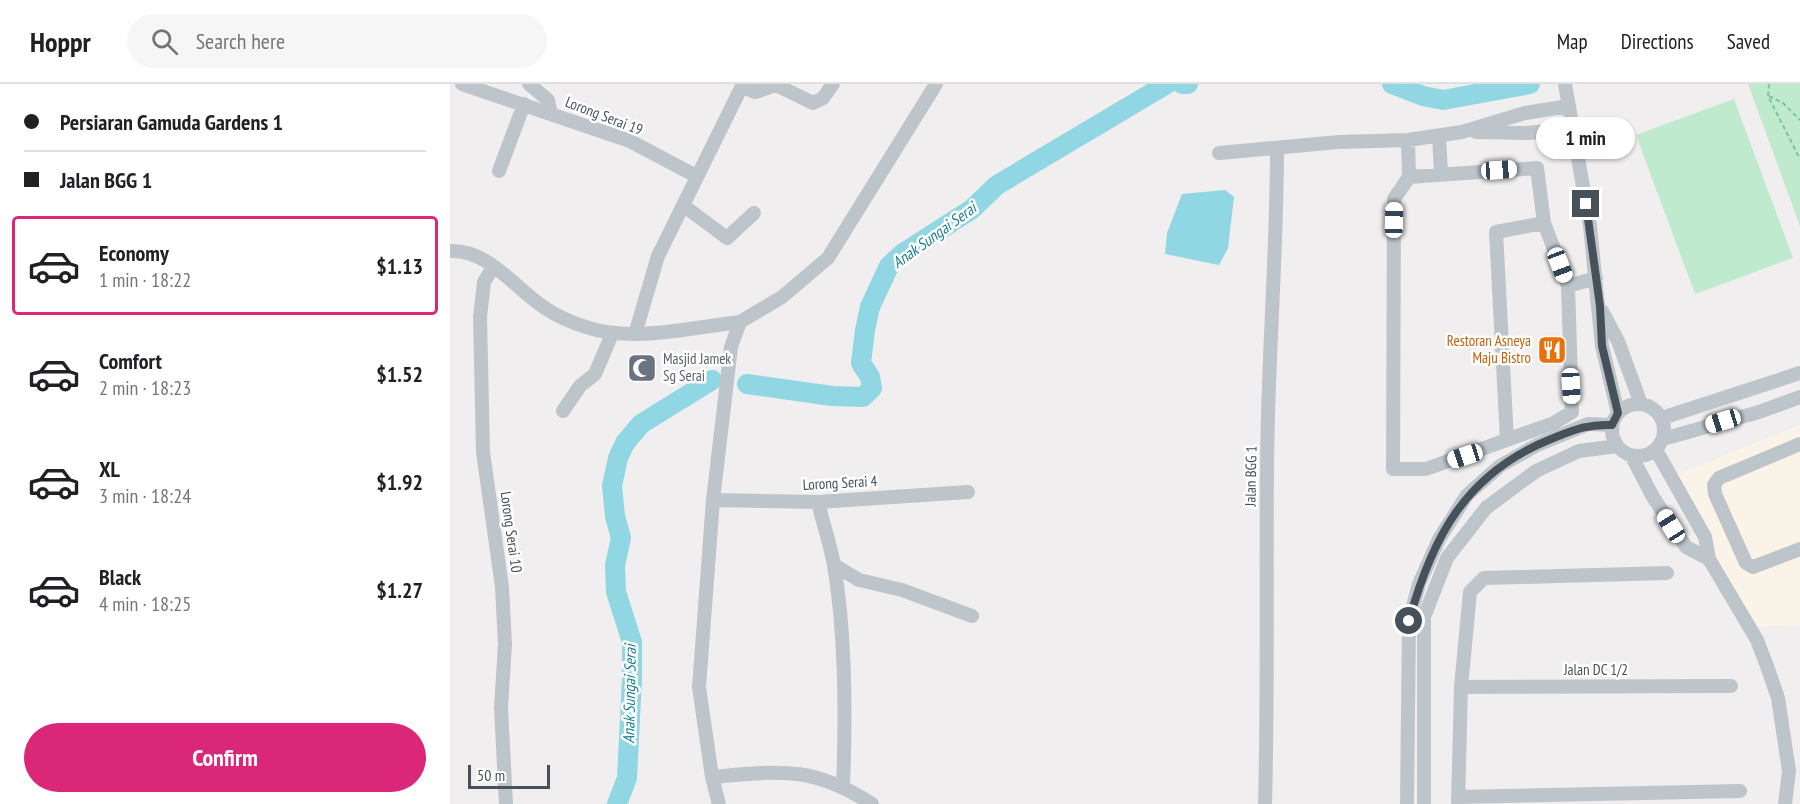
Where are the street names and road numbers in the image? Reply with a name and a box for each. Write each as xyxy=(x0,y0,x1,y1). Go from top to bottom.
street label: Lorong Serai 19 xyxy=(563,92,646,139)
street label: Jalan BGG 1 xyxy=(1240,446,1261,507)
street label: Lorong Serai 4 xyxy=(802,471,878,494)
street label: Lorong Serai 10 xyxy=(496,490,527,574)
street label: Jalan DC 1/2 xyxy=(1563,660,1628,679)

